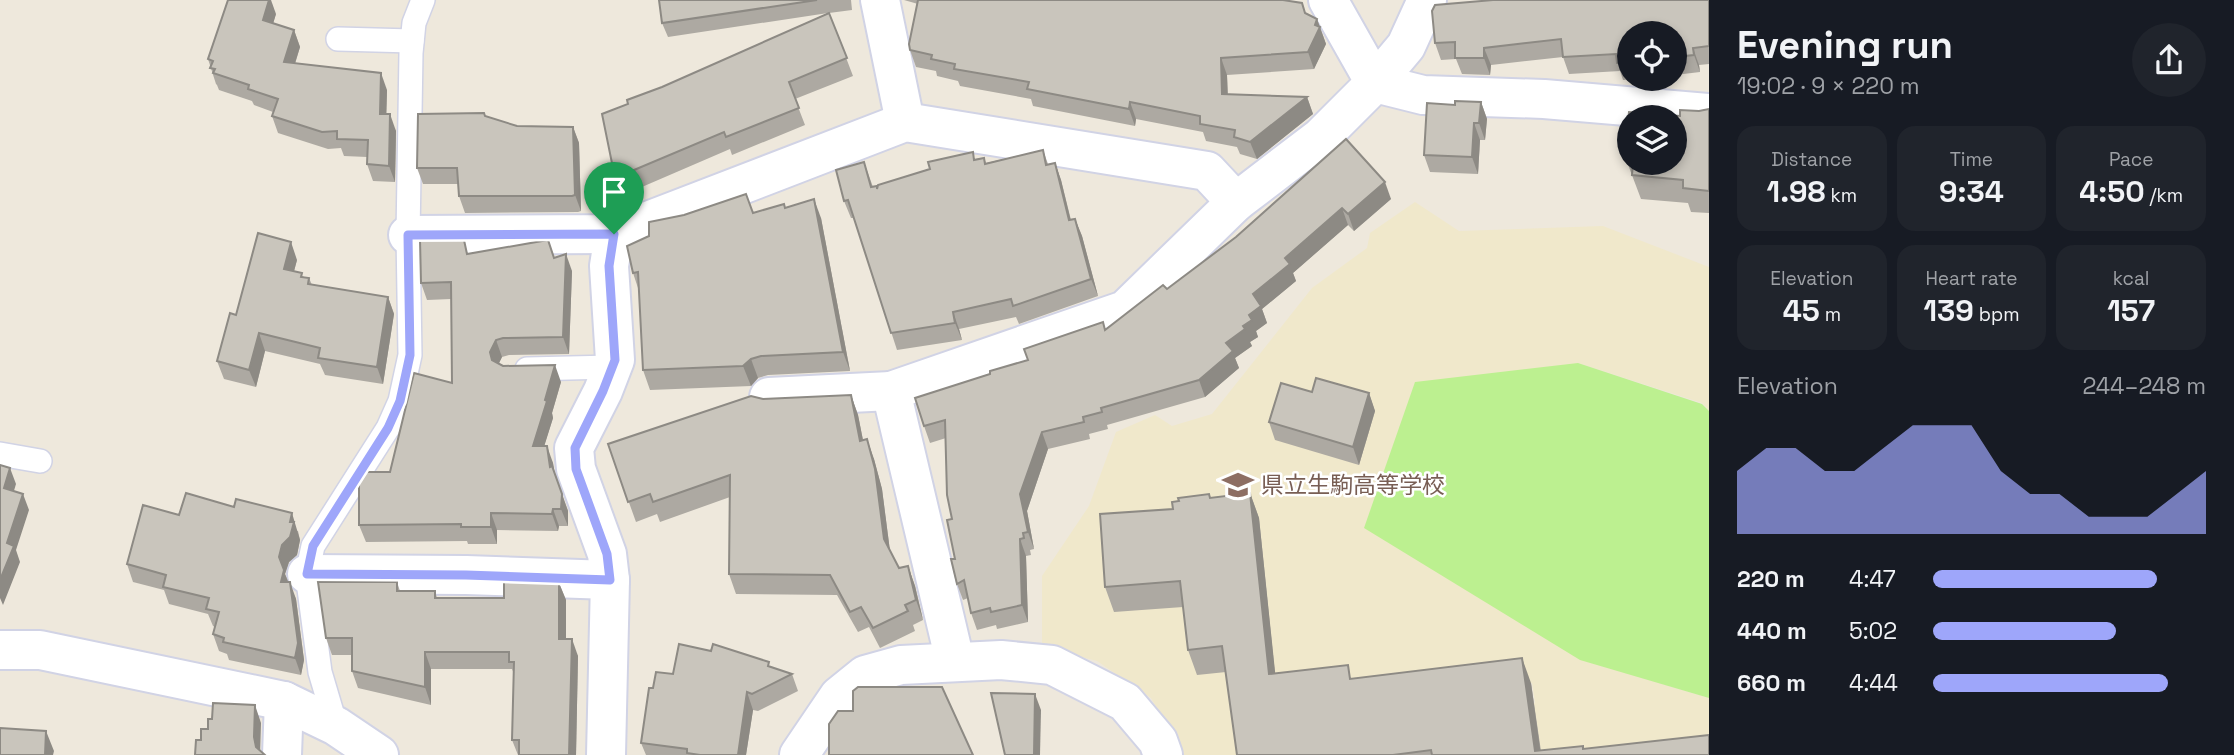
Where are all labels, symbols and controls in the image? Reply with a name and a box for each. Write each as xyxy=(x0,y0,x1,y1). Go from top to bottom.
map controls xyxy=(1617,21,1687,175)
button: locate xyxy=(1617,21,1687,91)
text: Evening run xyxy=(1737,21,1953,69)
button: share xyxy=(2132,23,2206,97)
text: 19:02 · 9 × 220 m xyxy=(1737,71,1920,101)
button: layers xyxy=(1617,105,1687,175)
text: Distance xyxy=(1771,147,1852,172)
text: Time xyxy=(1950,147,1993,172)
text: Pace xyxy=(2109,147,2153,172)
pin xyxy=(584,162,644,234)
text: 1.98 xyxy=(1767,172,1826,211)
text: 9:34 xyxy=(1939,172,2004,211)
text: 4:50 xyxy=(2079,172,2145,211)
icon: arrive xyxy=(595,173,633,211)
text: km xyxy=(1826,183,1857,208)
text: /km xyxy=(2145,183,2183,208)
text: Elevation xyxy=(1770,266,1853,291)
text: Heart rate xyxy=(1925,266,2018,291)
text: kcal xyxy=(2113,266,2150,291)
text: 45 xyxy=(1783,291,1820,330)
text: 139 xyxy=(1923,291,1974,330)
text: 157 xyxy=(2107,291,2155,330)
text: m xyxy=(1820,302,1841,327)
text: bpm xyxy=(1974,302,2020,327)
text: Elevation xyxy=(1737,371,1838,401)
text: 244–248 m xyxy=(2083,371,2206,401)
school or university icon: 県立生駒高等学校 xyxy=(1221,468,1255,502)
place label: 県立生駒高等学校 xyxy=(1261,470,1445,500)
text: 220 m xyxy=(1737,564,1805,594)
text: 4:47 xyxy=(1849,564,1896,594)
text: 440 m xyxy=(1737,616,1807,646)
text: 5:02 xyxy=(1849,616,1897,646)
text: 660 m xyxy=(1737,668,1806,698)
text: 4:44 xyxy=(1849,668,1898,698)

